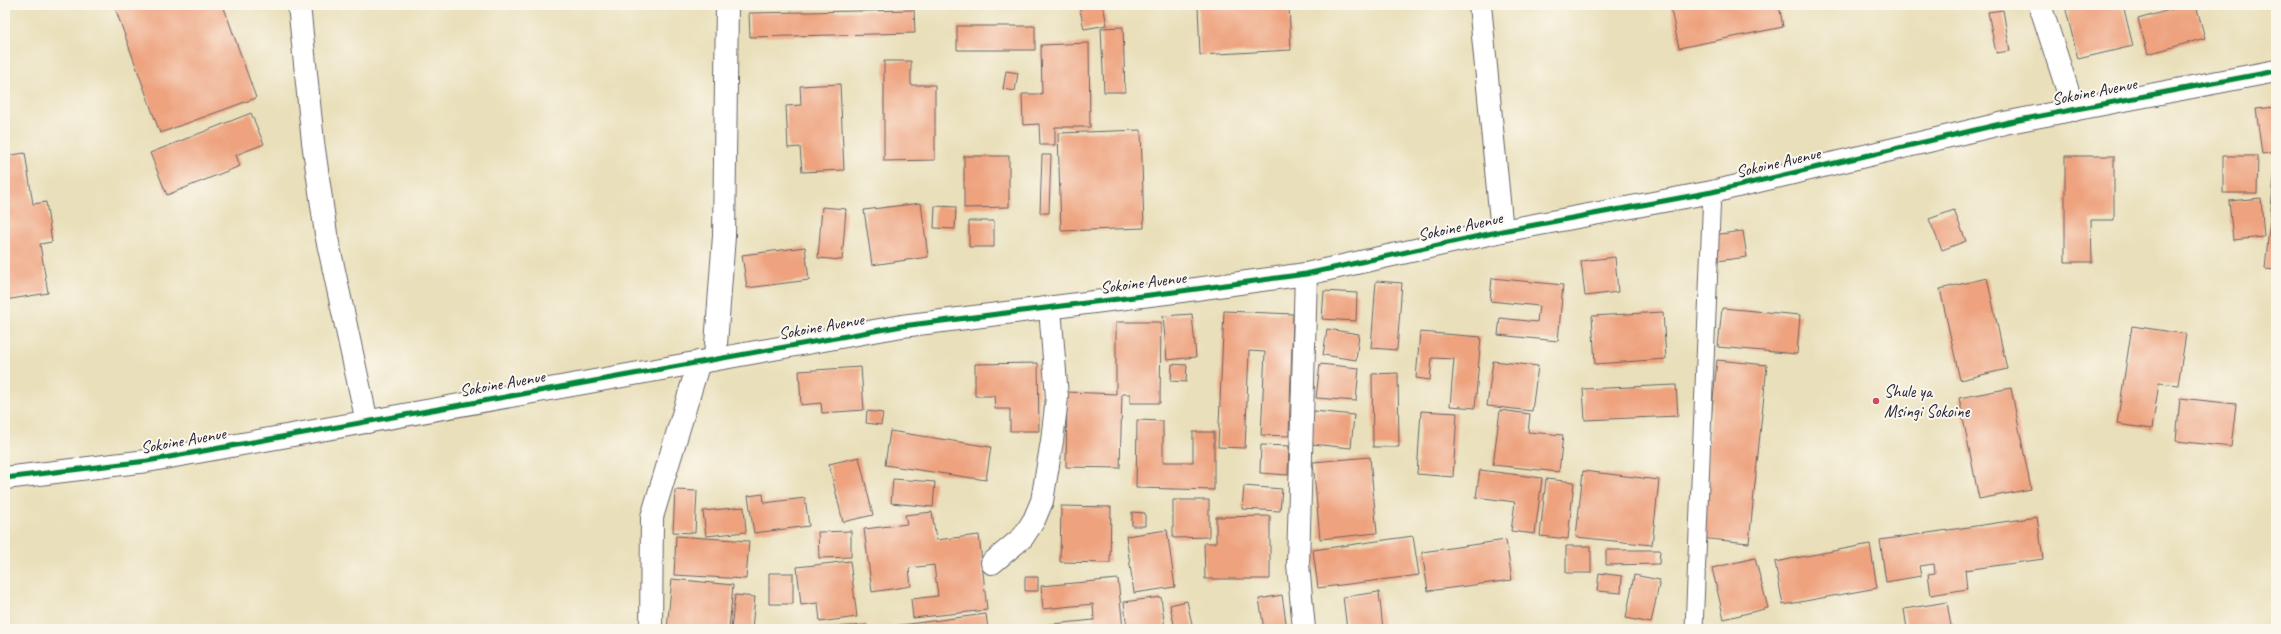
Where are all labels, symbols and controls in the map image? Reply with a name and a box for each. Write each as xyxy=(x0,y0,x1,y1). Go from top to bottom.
street label: Sokoine Avenue xyxy=(2050,73,2140,110)
street label: Sokoine Avenue xyxy=(1734,142,1824,182)
street label: Sokoine Avenue xyxy=(1416,207,1506,246)
street label: Sokoine Avenue xyxy=(1099,267,1188,298)
street label: Sokoine Avenue xyxy=(777,308,867,344)
street label: Sokoine Avenue xyxy=(458,365,548,401)
place label: Shule ya Msingi Sokoine xyxy=(1884,381,1971,422)
marker: Shule ya Msingi Sokoine xyxy=(1871,396,1881,406)
street label: Sokoine Avenue xyxy=(139,422,229,458)

